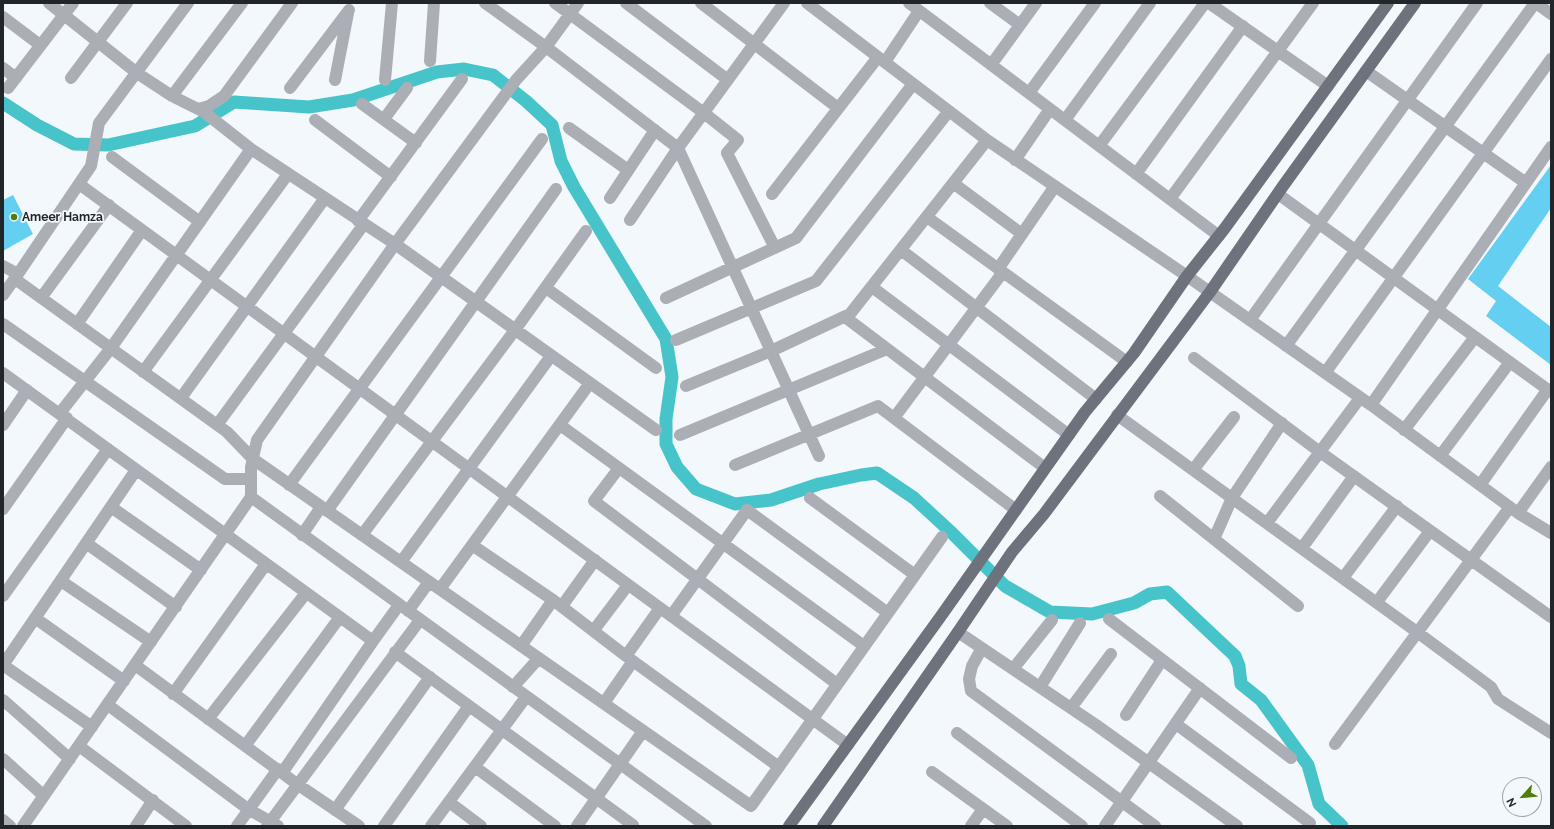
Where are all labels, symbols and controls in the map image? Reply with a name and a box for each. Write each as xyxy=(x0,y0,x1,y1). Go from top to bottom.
place label: Ameer Hamza xyxy=(22,210,103,224)
marker: Ameer Hamza xyxy=(9,212,19,222)
north arrow xyxy=(1502,777,1542,817)
text: N xyxy=(1504,796,1519,809)

